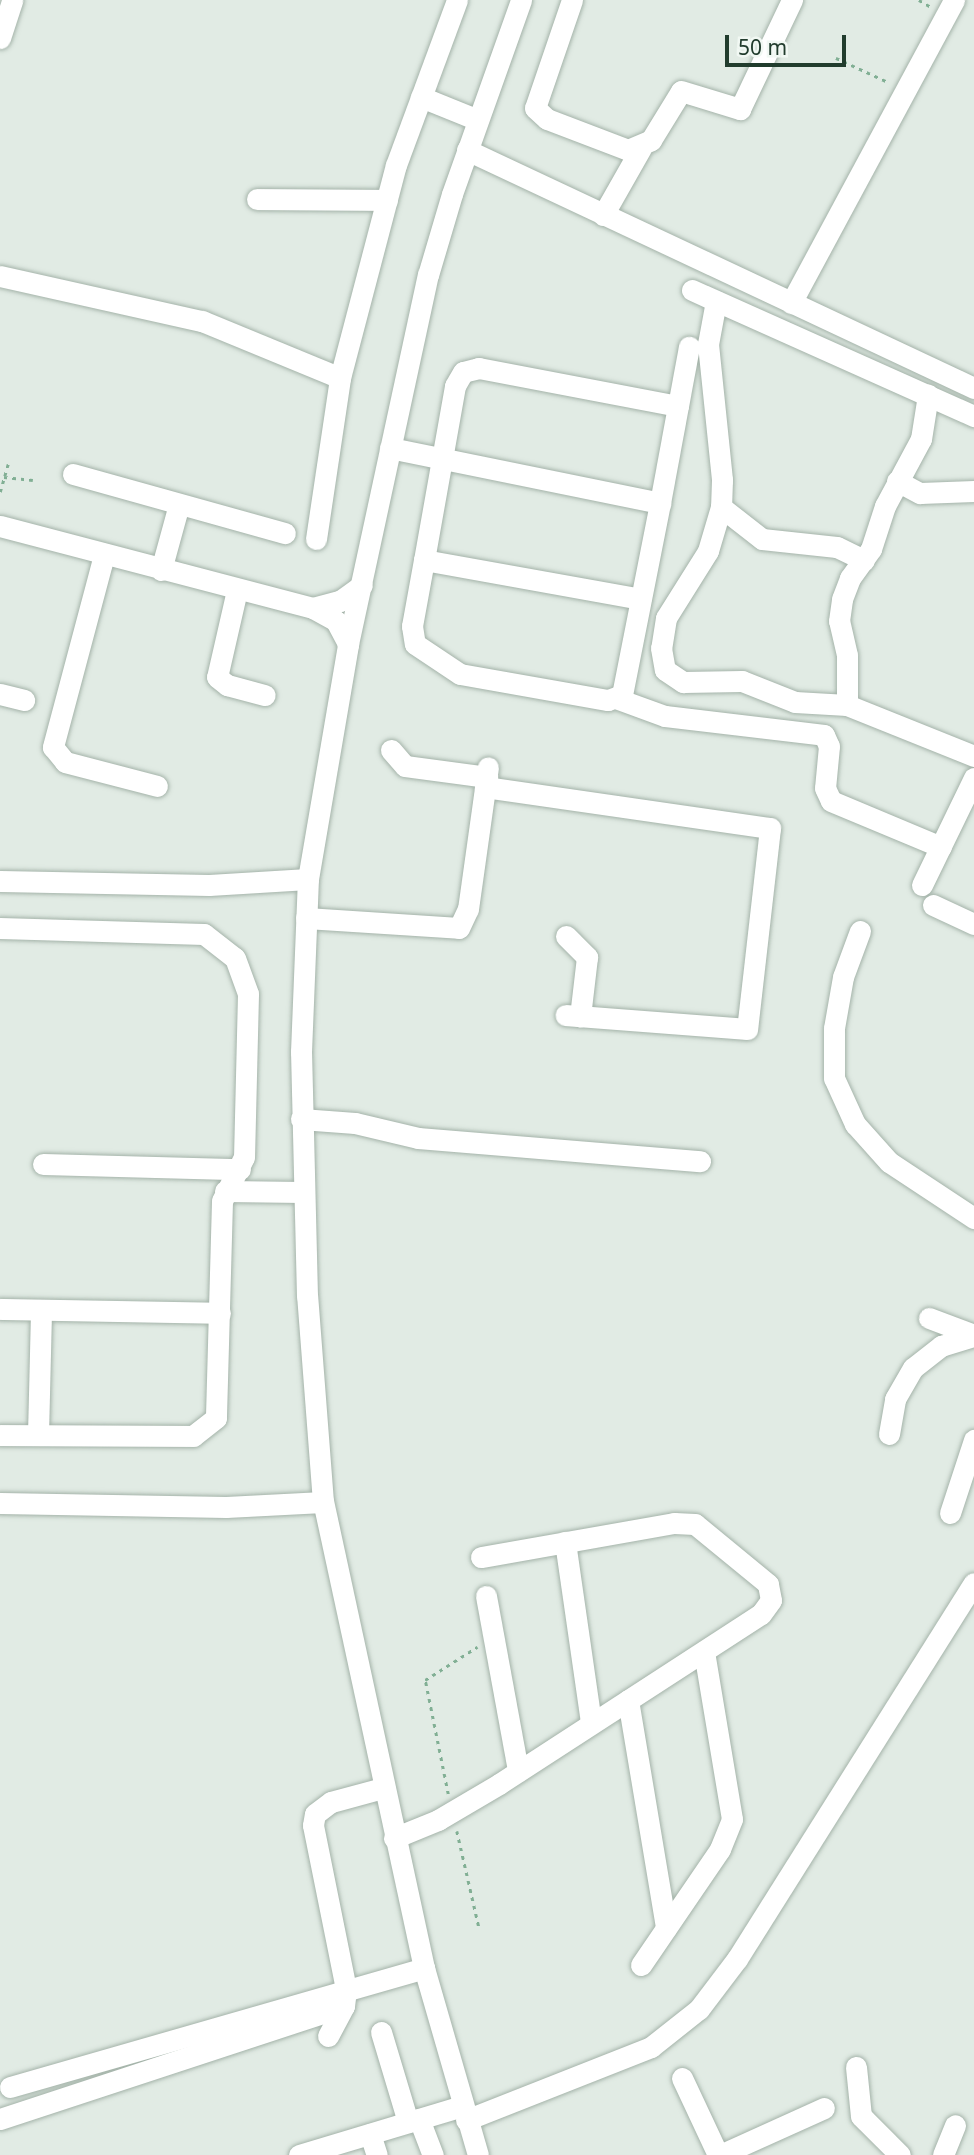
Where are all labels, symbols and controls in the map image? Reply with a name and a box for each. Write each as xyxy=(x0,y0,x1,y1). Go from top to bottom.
scale bar xyxy=(729,21,850,65)
text: 50 m xyxy=(738,33,787,61)

